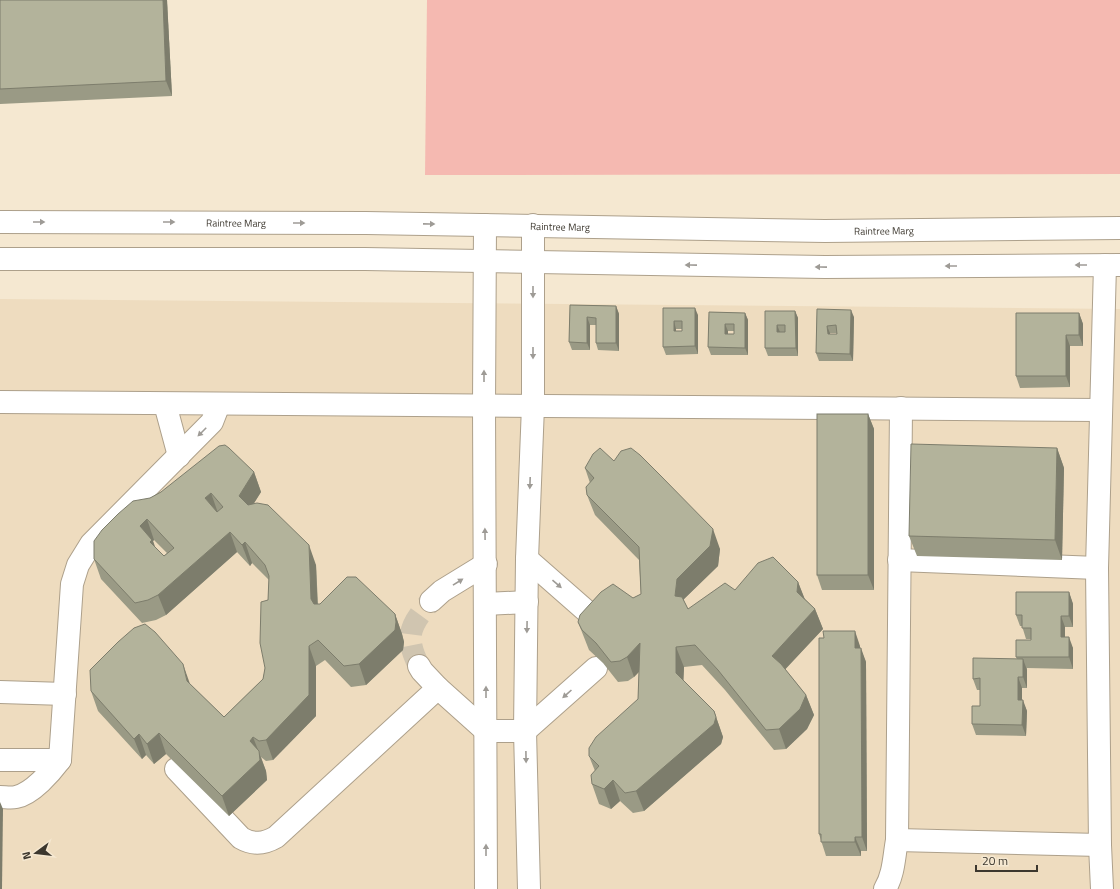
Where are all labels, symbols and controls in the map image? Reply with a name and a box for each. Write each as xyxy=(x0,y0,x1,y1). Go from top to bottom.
street label: Raintree Marg xyxy=(206,216,266,231)
one-way arrow xyxy=(33,219,46,225)
one-way arrow xyxy=(163,219,176,225)
one-way arrow xyxy=(293,219,305,226)
street label: Raintree Marg xyxy=(530,219,590,235)
one-way arrow xyxy=(423,221,436,227)
street label: Raintree Marg xyxy=(854,223,914,239)
one-way arrow xyxy=(684,262,697,268)
one-way arrow xyxy=(1074,262,1087,268)
one-way arrow xyxy=(944,263,957,269)
one-way arrow xyxy=(814,264,827,270)
one-way arrow xyxy=(530,286,536,299)
one-way arrow xyxy=(530,347,536,360)
one-way arrow xyxy=(481,369,487,382)
one-way arrow xyxy=(197,427,207,437)
one-way arrow xyxy=(527,477,533,490)
one-way arrow xyxy=(482,527,488,540)
one-way arrow xyxy=(452,578,464,585)
one-way arrow xyxy=(551,580,562,589)
one-way arrow xyxy=(524,621,530,634)
one-way arrow xyxy=(482,686,489,698)
one-way arrow xyxy=(562,689,572,698)
one-way arrow xyxy=(523,751,529,764)
north arrow xyxy=(16,833,56,873)
one-way arrow xyxy=(483,843,489,856)
scale bar xyxy=(976,847,1037,873)
text: N xyxy=(18,850,35,861)
text: 20 m xyxy=(982,851,1008,870)

